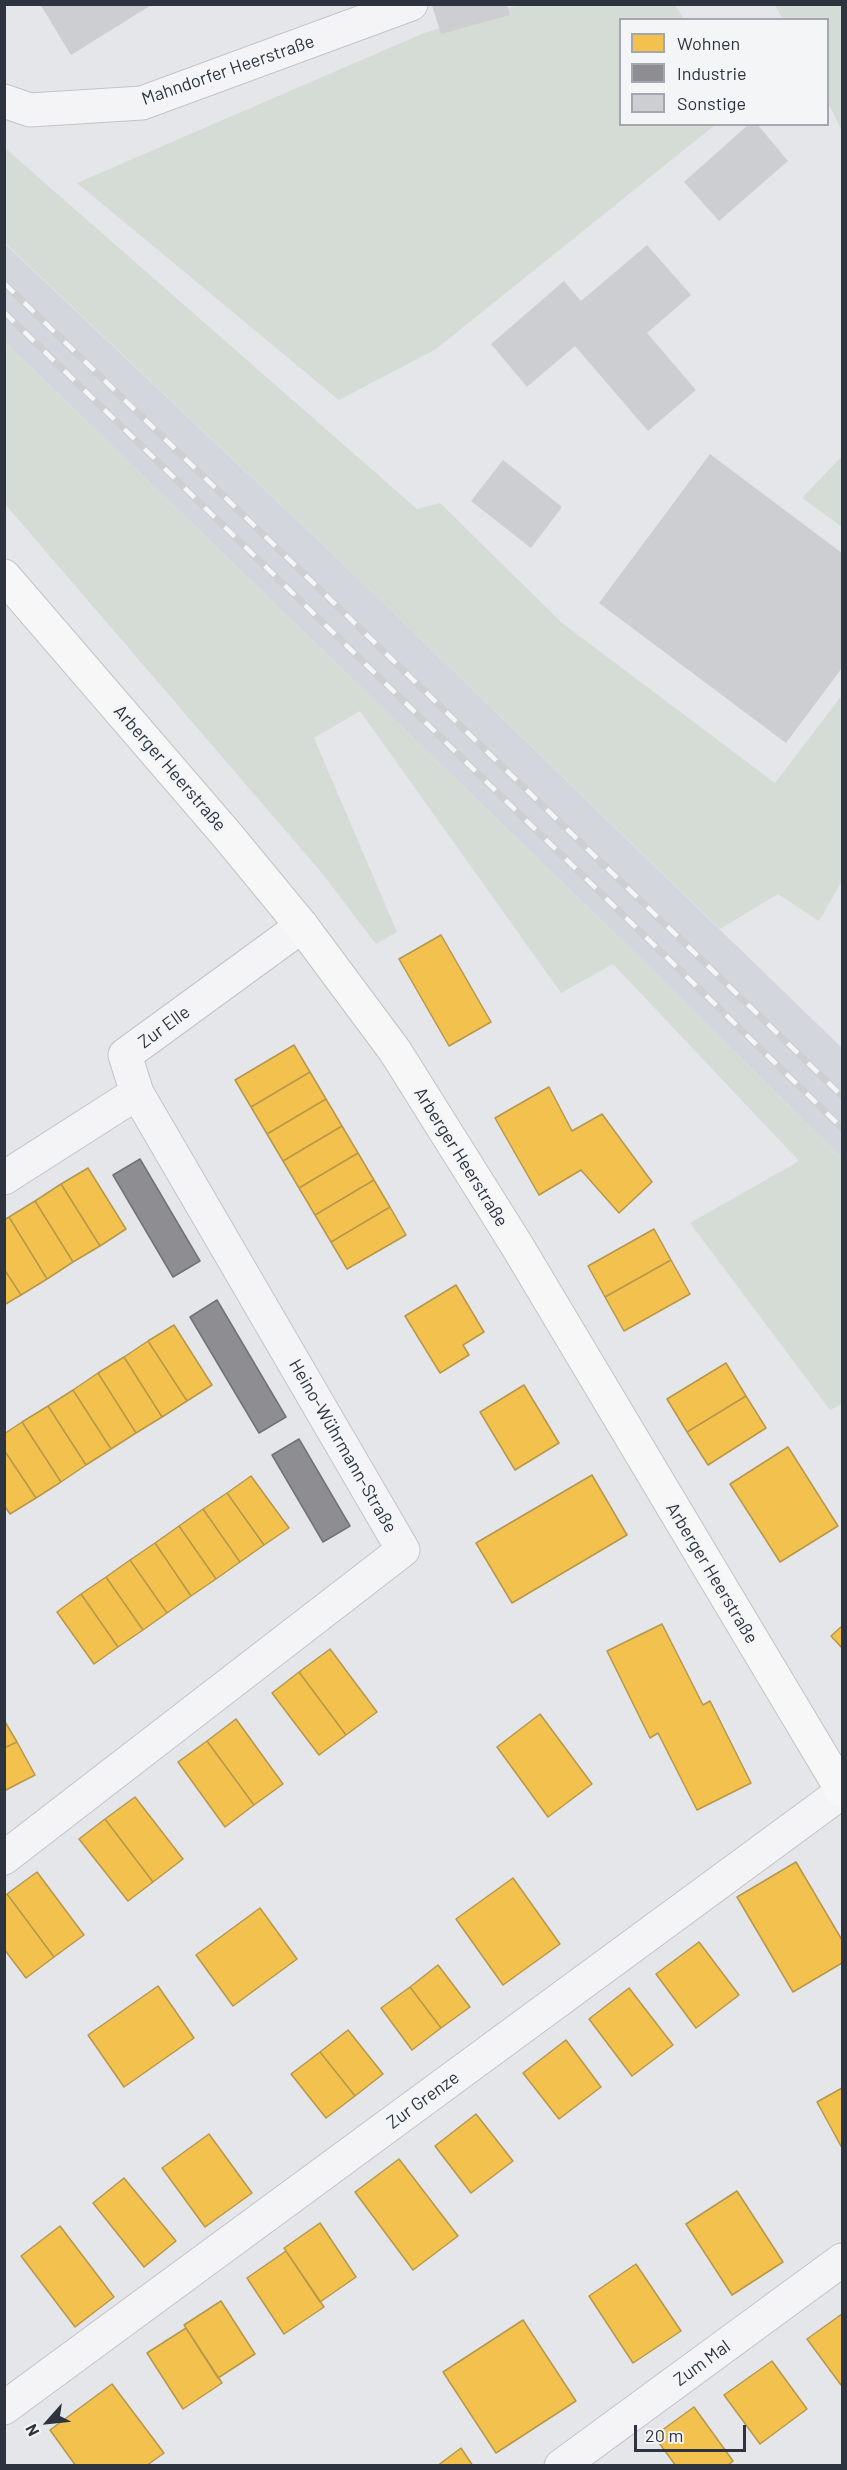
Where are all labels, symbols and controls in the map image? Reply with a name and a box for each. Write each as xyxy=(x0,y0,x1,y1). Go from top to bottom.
legend xyxy=(619,18,829,126)
street label: Mahndorfer Heerstraße xyxy=(139,30,317,110)
text: Wohnen xyxy=(677,32,740,54)
text: Industrie xyxy=(677,62,747,84)
text: Sonstige xyxy=(677,92,746,114)
street label: Arberger Heerstraße xyxy=(109,700,231,836)
street label: Zur Elle xyxy=(134,1001,194,1053)
street label: Arberger Heerstraße xyxy=(409,1083,513,1231)
street label: Heino-Wührmann-Straße xyxy=(284,1355,402,1537)
street label: Arberger Heerstraße xyxy=(661,1499,763,1647)
street label: Zur Grenze xyxy=(383,2067,463,2133)
street label: Zum Mal xyxy=(670,2335,734,2391)
north arrow xyxy=(18,2392,78,2452)
scale bar xyxy=(637,2413,750,2451)
text: N xyxy=(21,2421,42,2439)
text: 20 m xyxy=(645,2424,683,2446)

